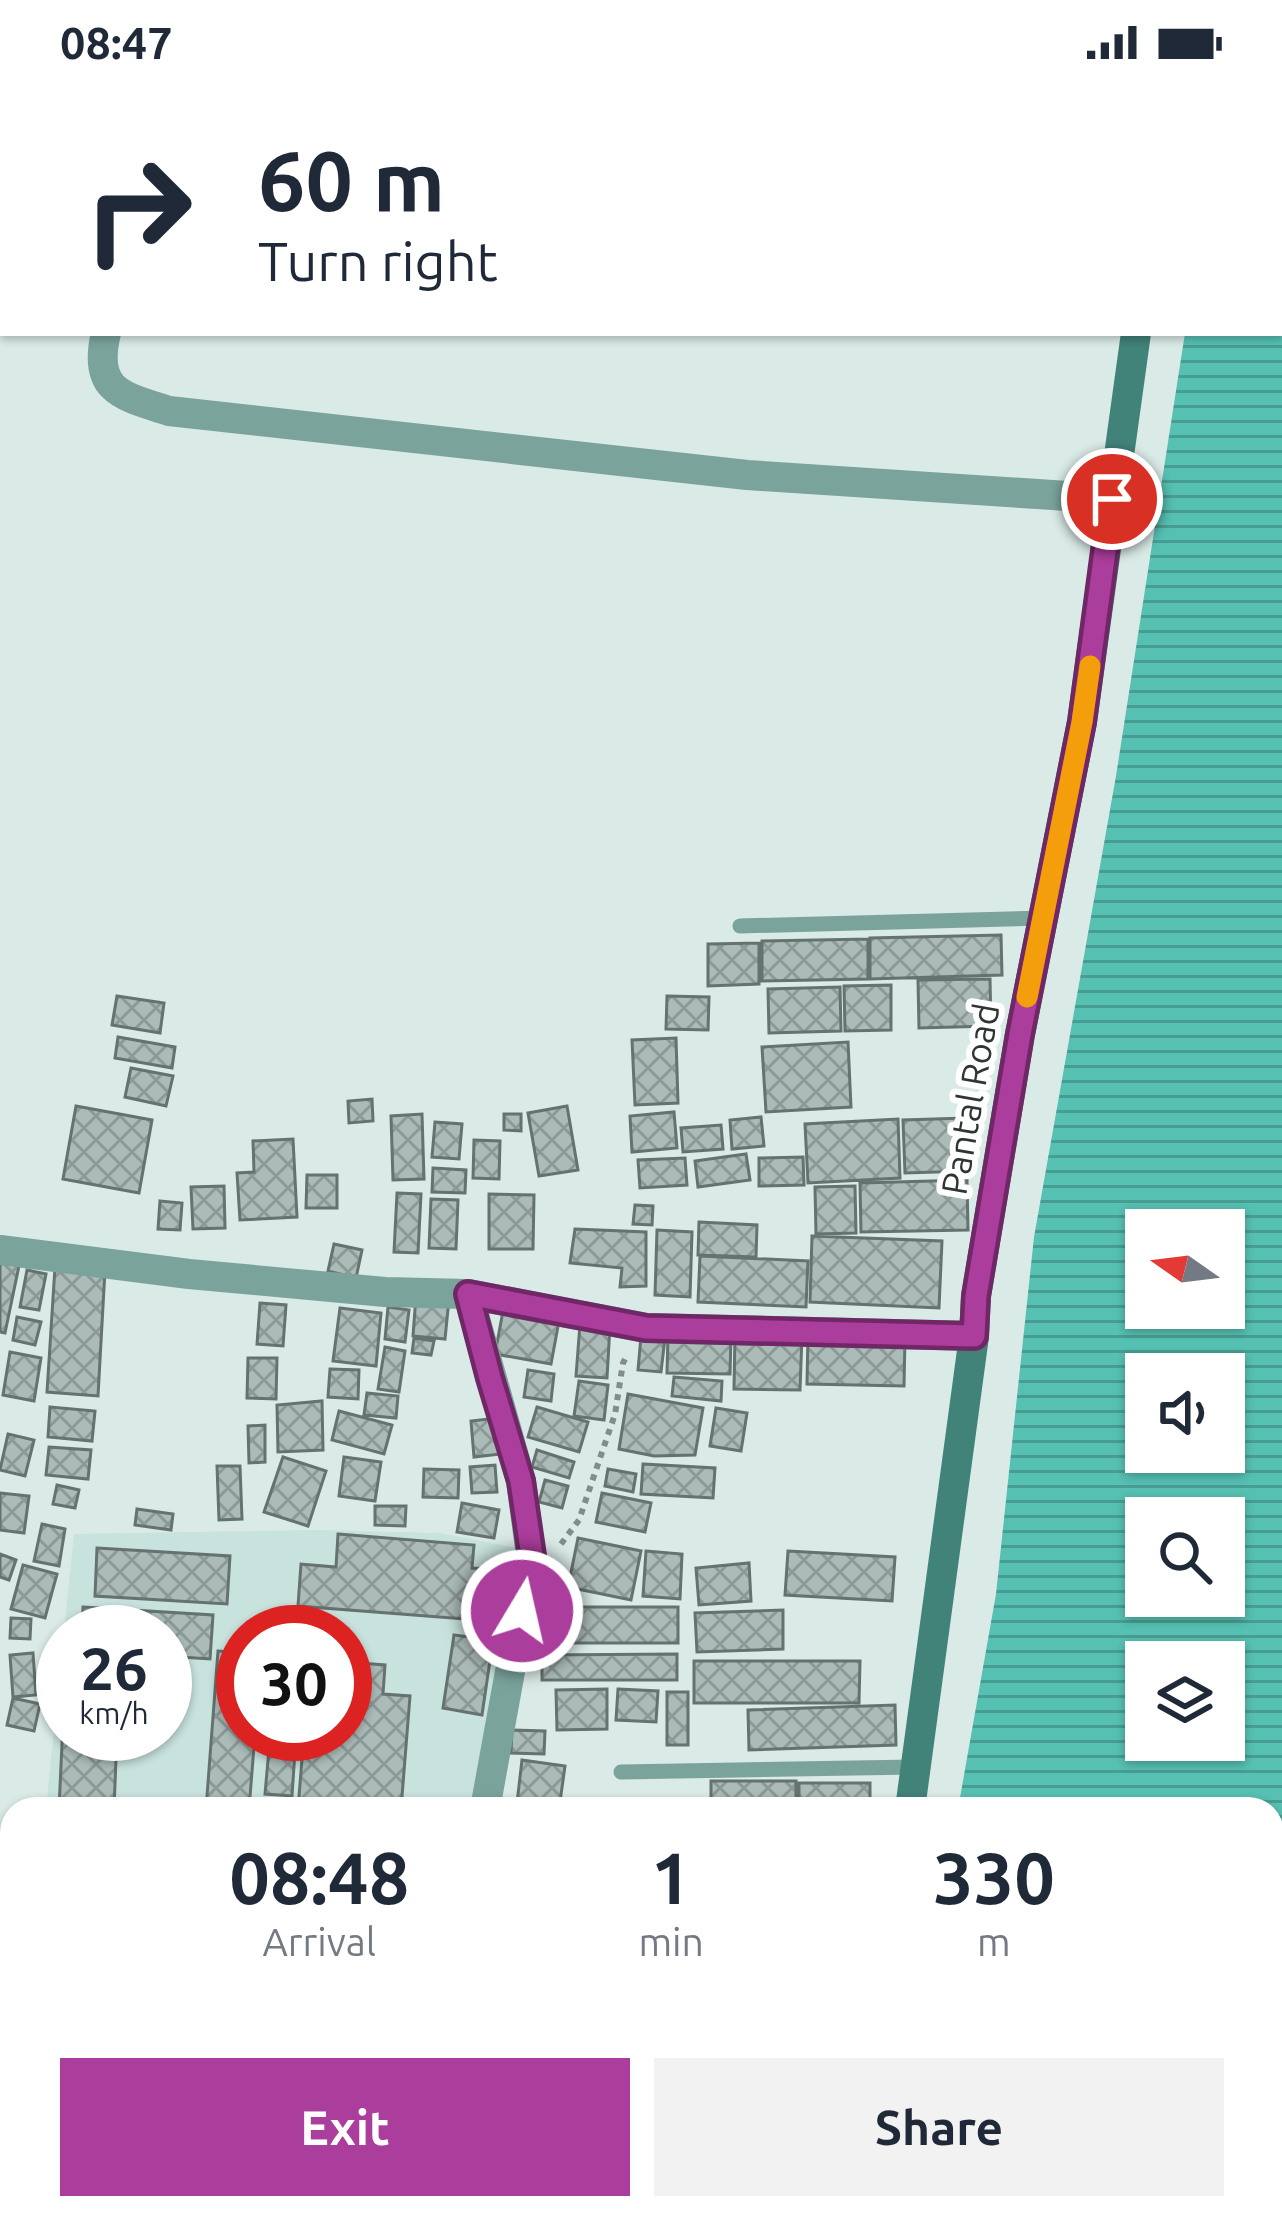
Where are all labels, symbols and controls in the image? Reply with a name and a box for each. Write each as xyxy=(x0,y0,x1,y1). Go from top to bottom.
text: 08:47 xyxy=(60,17,173,68)
icon: right xyxy=(60,132,216,288)
text: 60 m xyxy=(258,133,445,227)
text: Turn right xyxy=(258,231,498,291)
pin xyxy=(1061,448,1163,550)
icon: arrive xyxy=(1079,466,1145,532)
street label: Pantal Road xyxy=(933,1000,1006,1198)
north arrow xyxy=(1125,1209,1245,1329)
map controls xyxy=(1125,1209,1245,1761)
button: sound xyxy=(1125,1353,1245,1473)
button: search xyxy=(1125,1497,1245,1617)
position arrow xyxy=(459,1548,585,1674)
speed limit sign: 30 xyxy=(216,1605,372,1761)
text: 26 xyxy=(80,1634,148,1701)
button: layers xyxy=(1125,1641,1245,1761)
text: km/h xyxy=(79,1696,149,1730)
text: 08:48 xyxy=(229,1837,409,1918)
text: 1 xyxy=(651,1837,691,1918)
text: 330 xyxy=(933,1837,1055,1918)
text: Arrival xyxy=(262,1920,376,1963)
text: min xyxy=(638,1920,704,1963)
text: m xyxy=(977,1920,1011,1963)
button: Exit xyxy=(60,2058,630,2196)
button: Share xyxy=(654,2058,1224,2196)

